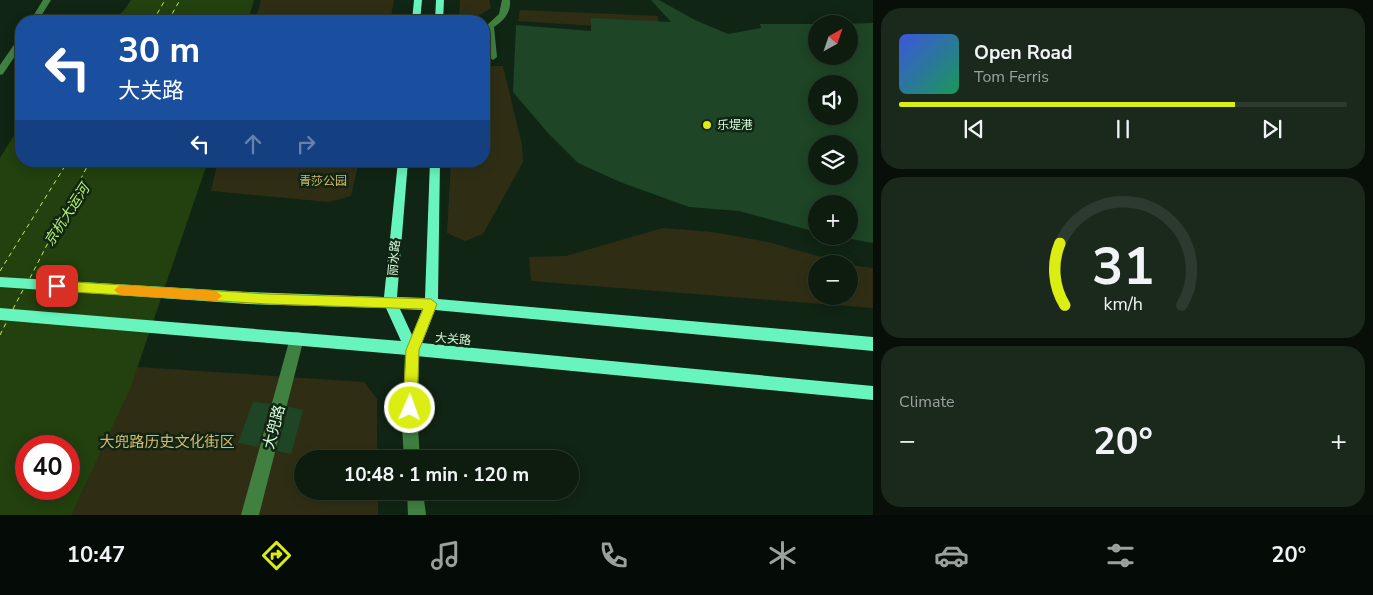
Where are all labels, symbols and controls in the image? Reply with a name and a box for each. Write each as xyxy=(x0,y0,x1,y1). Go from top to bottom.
north arrow xyxy=(808,15,858,65)
map controls xyxy=(808,15,858,305)
text: 30 m xyxy=(118,27,200,74)
icon: left xyxy=(35,35,100,100)
text: Open Road xyxy=(974,40,1072,66)
text: Tom Ferris xyxy=(974,66,1049,88)
button: sound xyxy=(808,75,858,125)
text: 大关路 xyxy=(118,76,184,106)
icon: previous xyxy=(960,115,988,143)
icon: pause xyxy=(1109,115,1137,143)
icon: next xyxy=(1258,115,1286,143)
place label: 乐堤港 xyxy=(717,117,753,133)
marker: 乐堤港 xyxy=(701,119,713,131)
icon: left xyxy=(186,130,214,158)
icon: ahead xyxy=(239,130,267,158)
icon: right xyxy=(292,130,320,158)
button: layers xyxy=(808,135,858,185)
park label: 青莎公园 xyxy=(299,173,347,189)
water label: 京杭大运河 xyxy=(40,178,96,250)
button: + xyxy=(808,195,858,245)
text: 31 xyxy=(1092,231,1154,302)
street label: 丽水路 xyxy=(384,239,404,277)
button: − xyxy=(808,255,858,305)
pin xyxy=(36,265,78,307)
icon: arrive xyxy=(43,272,71,300)
text: km/h xyxy=(1103,292,1143,316)
street label: 大关路 xyxy=(434,329,472,349)
position arrow xyxy=(383,381,435,433)
text: Climate xyxy=(899,391,954,413)
street label: 大兜路 xyxy=(259,403,289,451)
text: 20° xyxy=(1093,416,1153,467)
text: − xyxy=(899,422,916,460)
text: + xyxy=(1330,422,1347,460)
park label: 大兜路历史文化街区 xyxy=(99,432,235,452)
speed limit sign: 40 xyxy=(15,435,80,500)
text: 10:48 · 1 min · 120 m xyxy=(344,462,529,488)
icon: directions xyxy=(259,538,294,573)
icon: music xyxy=(428,538,463,573)
icon: phone xyxy=(596,538,631,573)
icon: climate xyxy=(765,538,800,573)
icon: car xyxy=(934,538,969,573)
icon: filters xyxy=(1103,538,1138,573)
text: 10:47 xyxy=(67,540,125,570)
text: 20° xyxy=(1271,540,1306,570)

